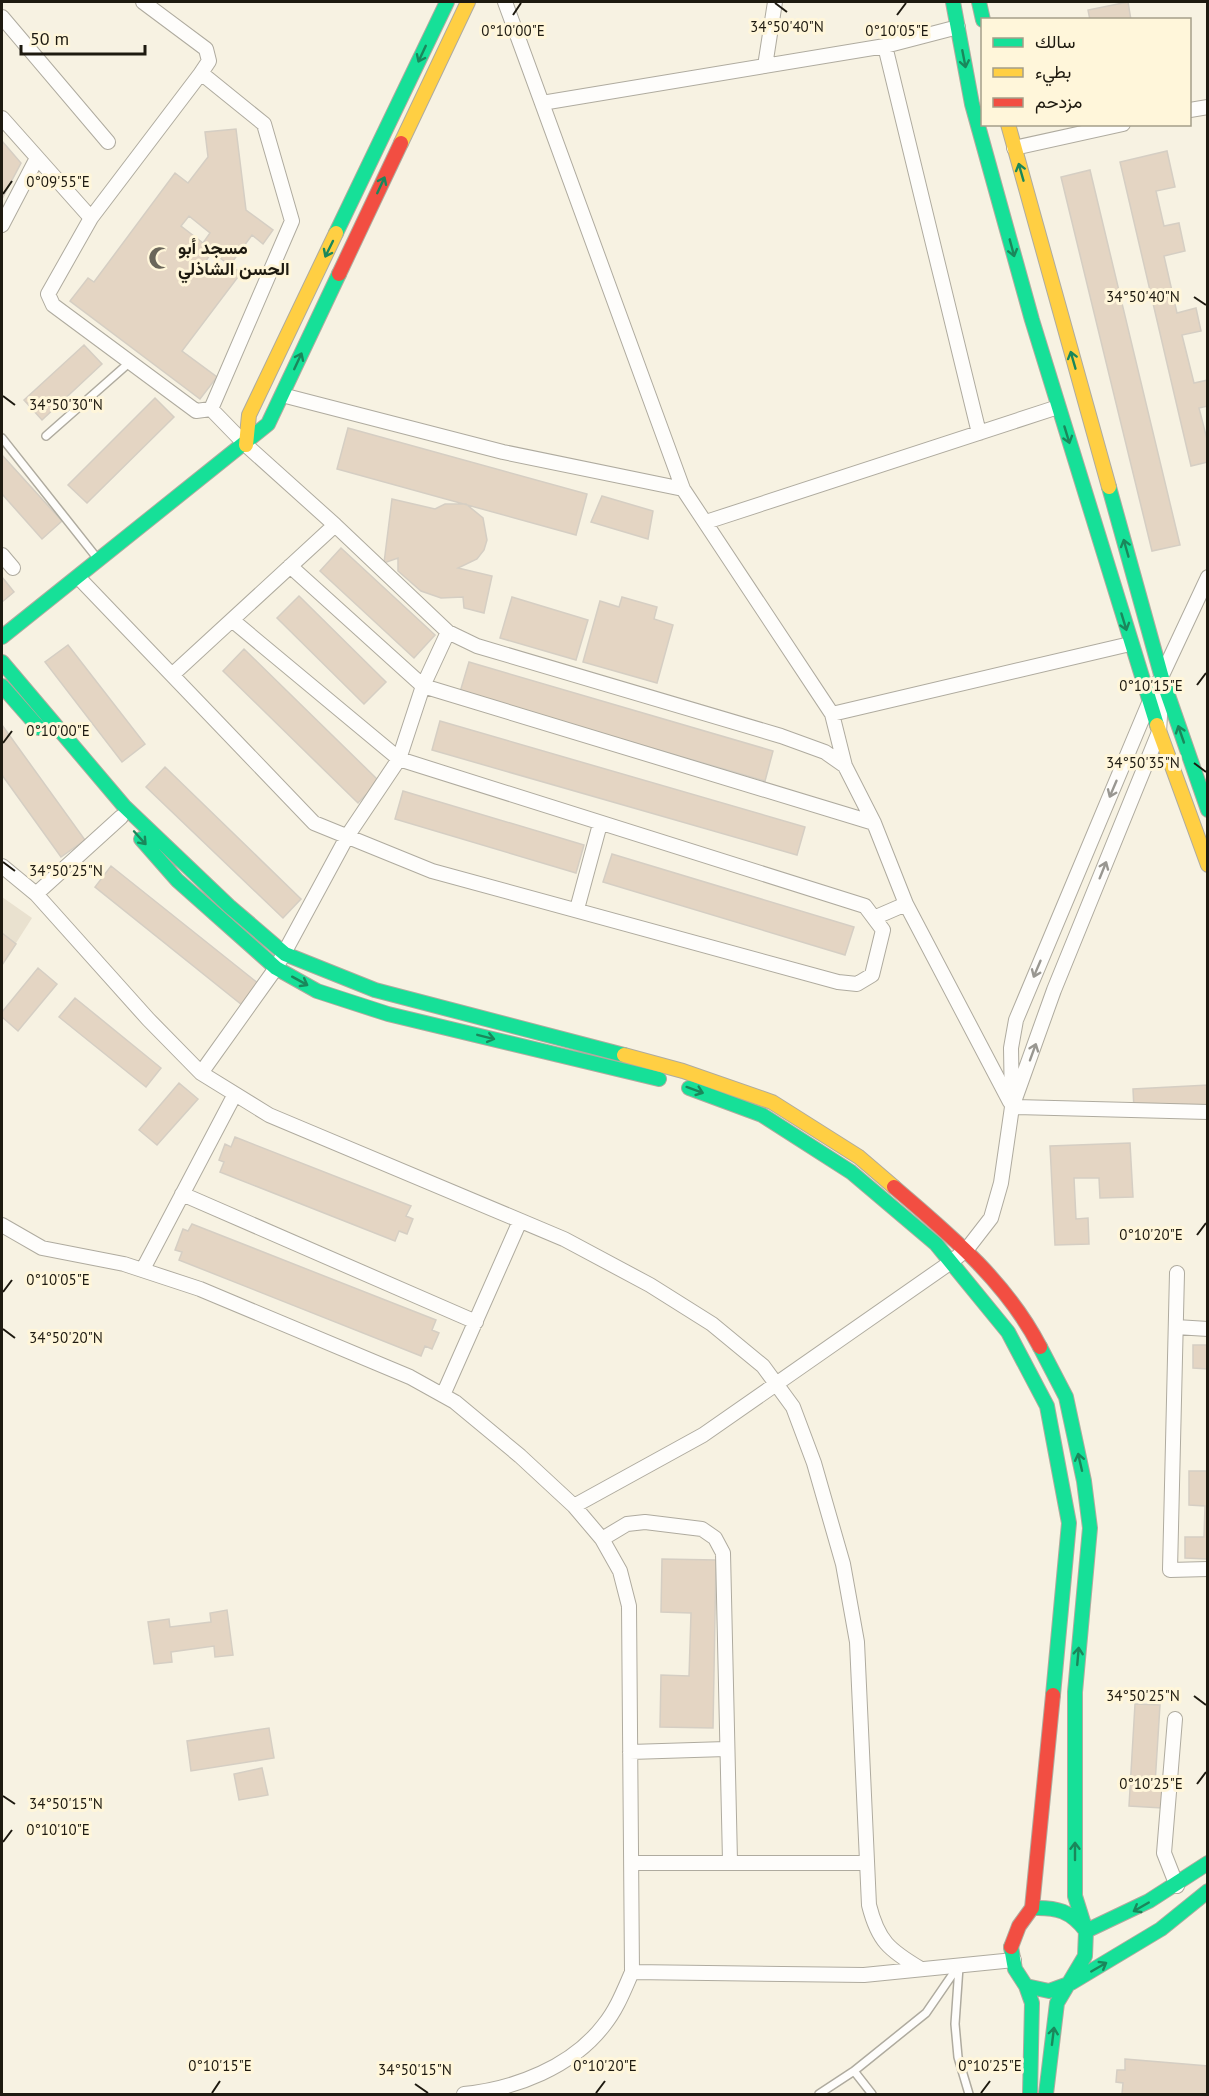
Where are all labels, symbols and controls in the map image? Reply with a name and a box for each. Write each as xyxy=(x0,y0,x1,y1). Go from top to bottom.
text: 34°50'40"N xyxy=(750,17,824,36)
scale bar xyxy=(21,18,146,56)
legend xyxy=(981,18,1191,126)
text: 0°10'00"E xyxy=(481,21,545,40)
text: 0°10'05"E xyxy=(865,21,929,40)
text: 50 m xyxy=(30,27,69,50)
text: سالك xyxy=(1035,30,1075,53)
one-way arrow xyxy=(415,45,427,63)
one-way arrow xyxy=(959,49,970,68)
text: بطيء xyxy=(1035,60,1071,87)
text: مزدحم xyxy=(1035,90,1082,114)
one-way arrow xyxy=(1014,163,1026,182)
text: 0°09'55"E xyxy=(26,172,90,191)
one-way arrow xyxy=(376,176,388,194)
place label: مسجد أبو الحسن الشاذلي xyxy=(178,236,290,284)
one-way arrow xyxy=(1007,238,1018,257)
one-way arrow xyxy=(322,240,334,258)
mosque icon: مسجد أبو الحسن الشاذلي xyxy=(147,245,173,271)
text: 34°50'40"N xyxy=(1106,287,1180,306)
one-way arrow xyxy=(1067,351,1078,370)
one-way arrow xyxy=(293,353,305,371)
text: 34°50'30"N xyxy=(29,395,103,414)
one-way arrow xyxy=(1062,425,1073,444)
one-way arrow xyxy=(1119,539,1131,558)
one-way arrow xyxy=(1119,612,1130,631)
text: 0°10'15"E xyxy=(1119,676,1183,695)
text: 0°10'00"E xyxy=(26,721,90,740)
one-way arrow xyxy=(1175,726,1186,744)
text: 34°50'35"N xyxy=(1106,753,1180,772)
one-way arrow xyxy=(1107,779,1118,798)
one-way arrow xyxy=(133,830,147,845)
text: 34°50'25"N xyxy=(29,861,103,880)
one-way arrow xyxy=(1098,861,1109,880)
one-way arrow xyxy=(1031,959,1042,977)
one-way arrow xyxy=(291,975,308,987)
one-way arrow xyxy=(476,1032,495,1044)
one-way arrow xyxy=(1028,1043,1039,1062)
one-way arrow xyxy=(685,1086,704,1097)
text: 0°10'20"E xyxy=(1119,1225,1183,1244)
text: 0°10'05"E xyxy=(26,1270,90,1289)
text: 34°50'20"N xyxy=(29,1328,103,1347)
one-way arrow xyxy=(1074,1453,1086,1472)
one-way arrow xyxy=(1073,1647,1084,1667)
text: 34°50'25"N xyxy=(1106,1686,1180,1705)
text: 0°10'25"E xyxy=(1119,1774,1183,1793)
text: 34°50'15"N xyxy=(29,1794,103,1813)
text: 0°10'10"E xyxy=(26,1820,90,1839)
one-way arrow xyxy=(1069,1841,1081,1861)
one-way arrow xyxy=(1133,1901,1150,1913)
one-way arrow xyxy=(1090,1961,1107,1973)
one-way arrow xyxy=(1048,2027,1059,2047)
text: 0°10'15"E xyxy=(188,2056,252,2075)
text: 0°10'20"E xyxy=(573,2056,637,2075)
text: 0°10'25"E xyxy=(958,2056,1022,2075)
text: 34°50'15"N xyxy=(378,2060,452,2079)

